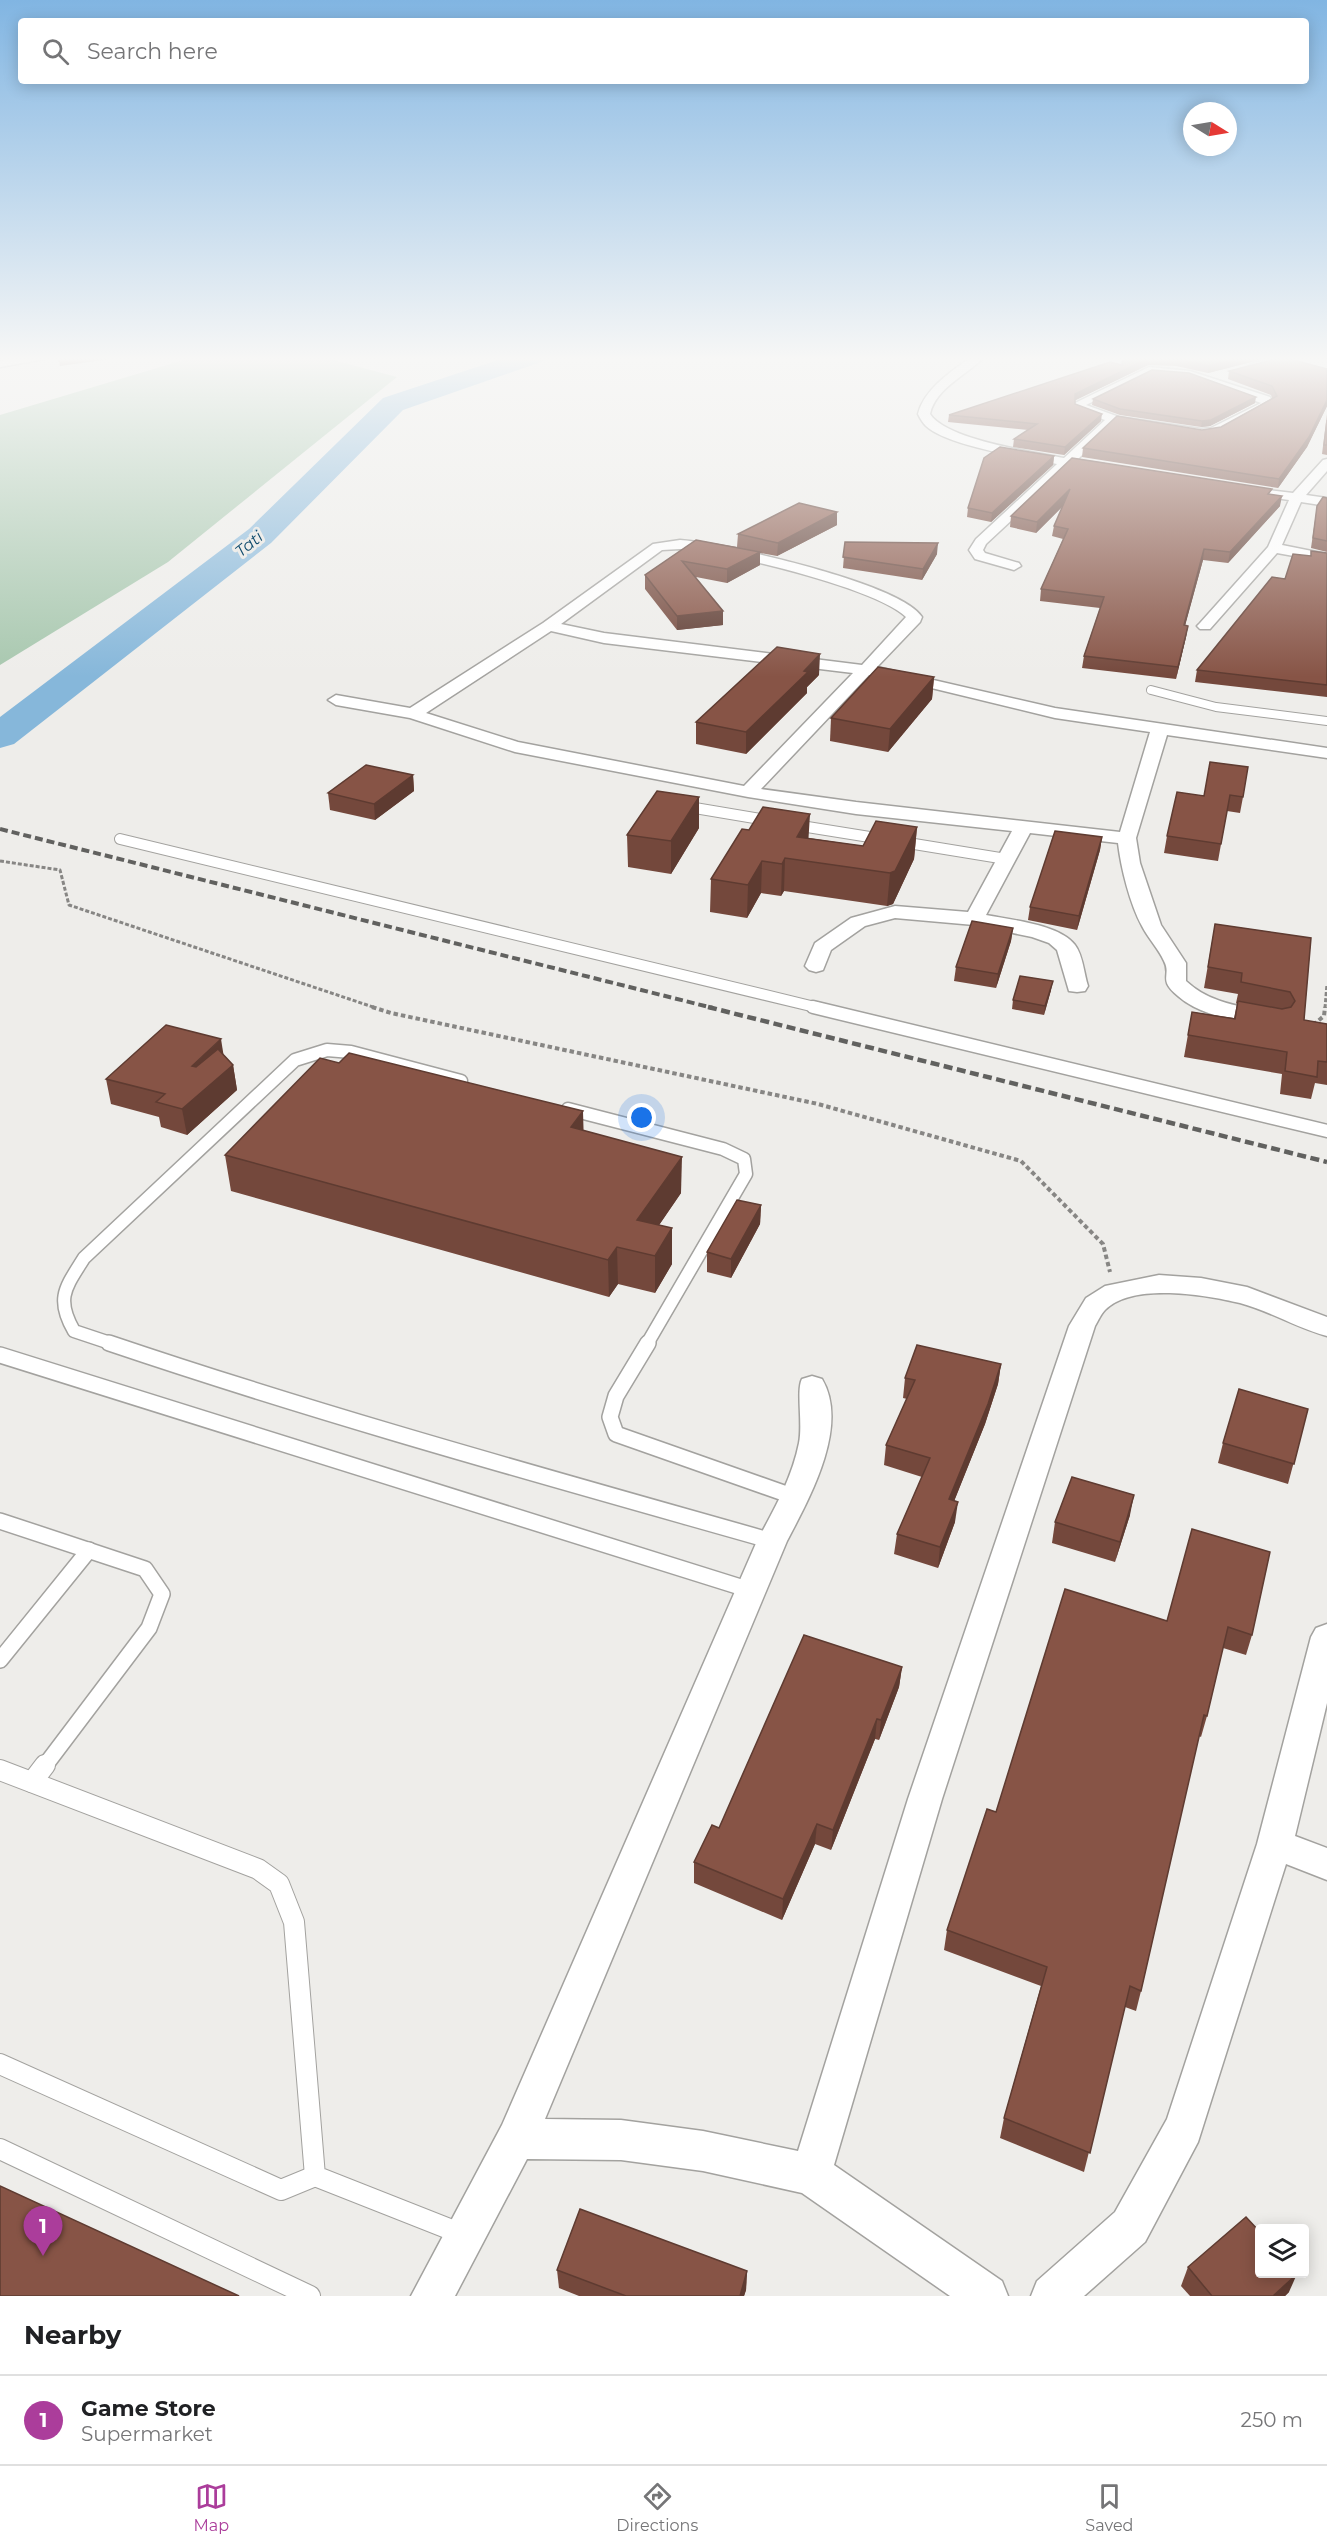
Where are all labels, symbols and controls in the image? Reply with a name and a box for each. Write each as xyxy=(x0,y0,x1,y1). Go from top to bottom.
search box xyxy=(18,18,1309,84)
icon: search xyxy=(39,35,72,68)
text: Search here xyxy=(87,38,218,65)
north arrow xyxy=(1183,102,1237,156)
water label: Tati xyxy=(231,527,267,561)
your location xyxy=(627,1103,656,1132)
pin: 1 xyxy=(24,2206,63,2256)
map controls xyxy=(1255,2224,1309,2278)
button: layers xyxy=(1255,2224,1309,2278)
text: Nearby xyxy=(24,2319,121,2351)
text: Game Store xyxy=(81,2395,216,2422)
text: 1 xyxy=(40,2408,47,2432)
text: 250 m xyxy=(1241,2408,1303,2432)
text: Supermarket xyxy=(81,2422,213,2446)
tab: Map xyxy=(194,2480,229,2535)
tab: Directions xyxy=(616,2480,698,2535)
tab: Saved xyxy=(1085,2480,1133,2535)

